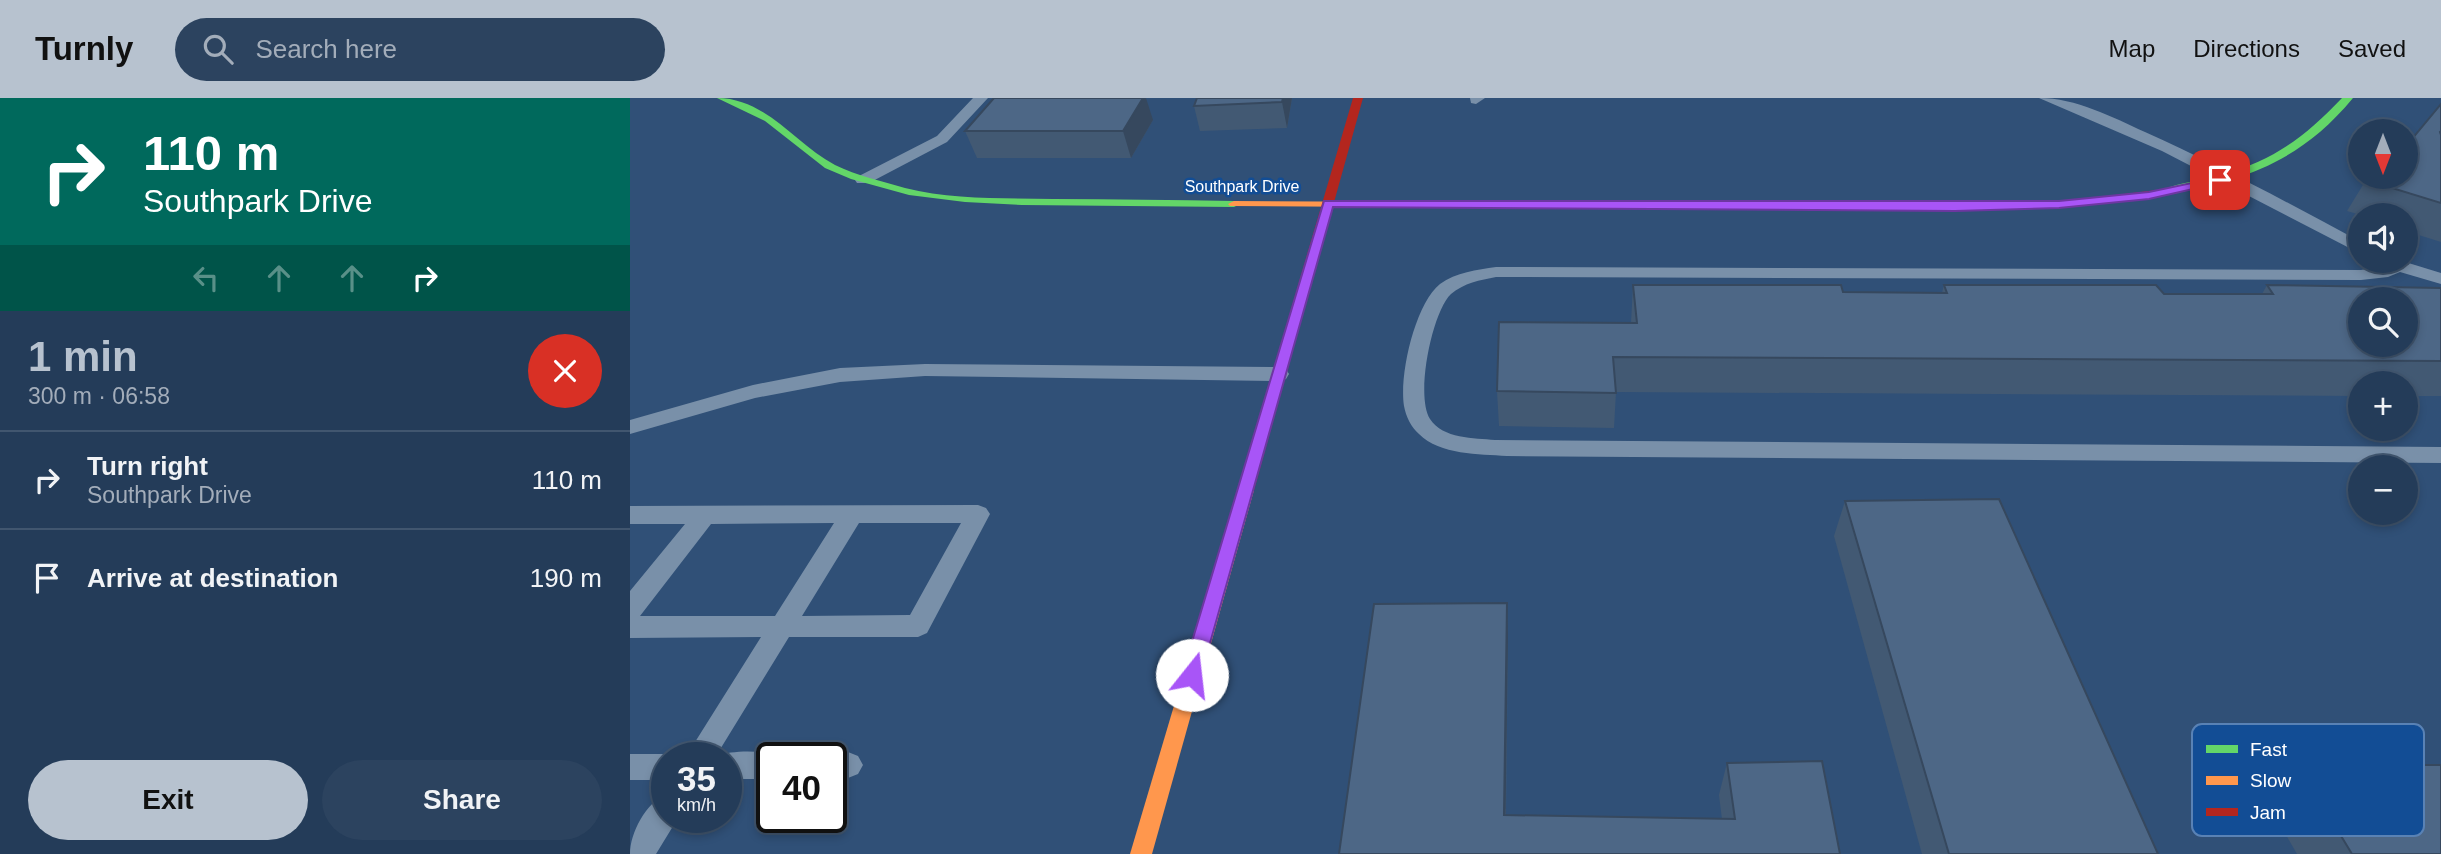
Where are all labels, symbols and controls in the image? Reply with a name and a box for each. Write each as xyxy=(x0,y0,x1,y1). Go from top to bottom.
search box xyxy=(175,18,665,81)
text: Turnly xyxy=(35,30,133,67)
icon: search xyxy=(199,30,237,68)
text: Search here xyxy=(255,34,397,64)
text: Map xyxy=(2109,35,2155,62)
text: Directions xyxy=(2193,35,2300,62)
text: Saved xyxy=(2338,35,2406,62)
north arrow xyxy=(2348,119,2418,189)
map controls xyxy=(2348,119,2418,525)
icon: right xyxy=(28,126,119,217)
text: 110 m xyxy=(143,126,279,180)
pin xyxy=(2190,150,2250,210)
icon: arrive xyxy=(2201,161,2239,199)
street label: Southpark Drive xyxy=(1185,178,1299,195)
text: Southpark Drive xyxy=(143,183,372,219)
button: sound xyxy=(2348,203,2418,273)
icon: left xyxy=(187,259,225,297)
icon: ahead xyxy=(260,259,298,297)
icon: ahead xyxy=(333,259,371,297)
icon: right xyxy=(406,259,444,297)
button: search xyxy=(2348,287,2418,357)
text: 1 min xyxy=(28,333,138,380)
button: close xyxy=(528,334,602,408)
button: + xyxy=(2348,371,2418,441)
text: 300 m · 06:58 xyxy=(28,383,170,409)
text: Turn right xyxy=(87,451,208,481)
button: − xyxy=(2348,455,2418,525)
icon: right xyxy=(28,461,66,499)
text: 110 m xyxy=(532,465,602,495)
text: Southpark Drive xyxy=(87,482,252,508)
icon: arrive xyxy=(28,559,66,597)
text: Arrive at destination xyxy=(87,563,338,593)
text: 190 m xyxy=(530,563,602,593)
position arrow xyxy=(1155,638,1229,712)
legend xyxy=(2192,724,2424,836)
text: Fast xyxy=(2250,739,2288,760)
speed limit sign: 40 xyxy=(756,742,847,833)
text: 35 xyxy=(677,759,716,798)
button: Exit xyxy=(28,760,308,840)
button: Share xyxy=(322,760,602,840)
text: Slow xyxy=(2250,770,2291,791)
text: km/h xyxy=(677,795,716,815)
text: Jam xyxy=(2250,802,2286,823)

